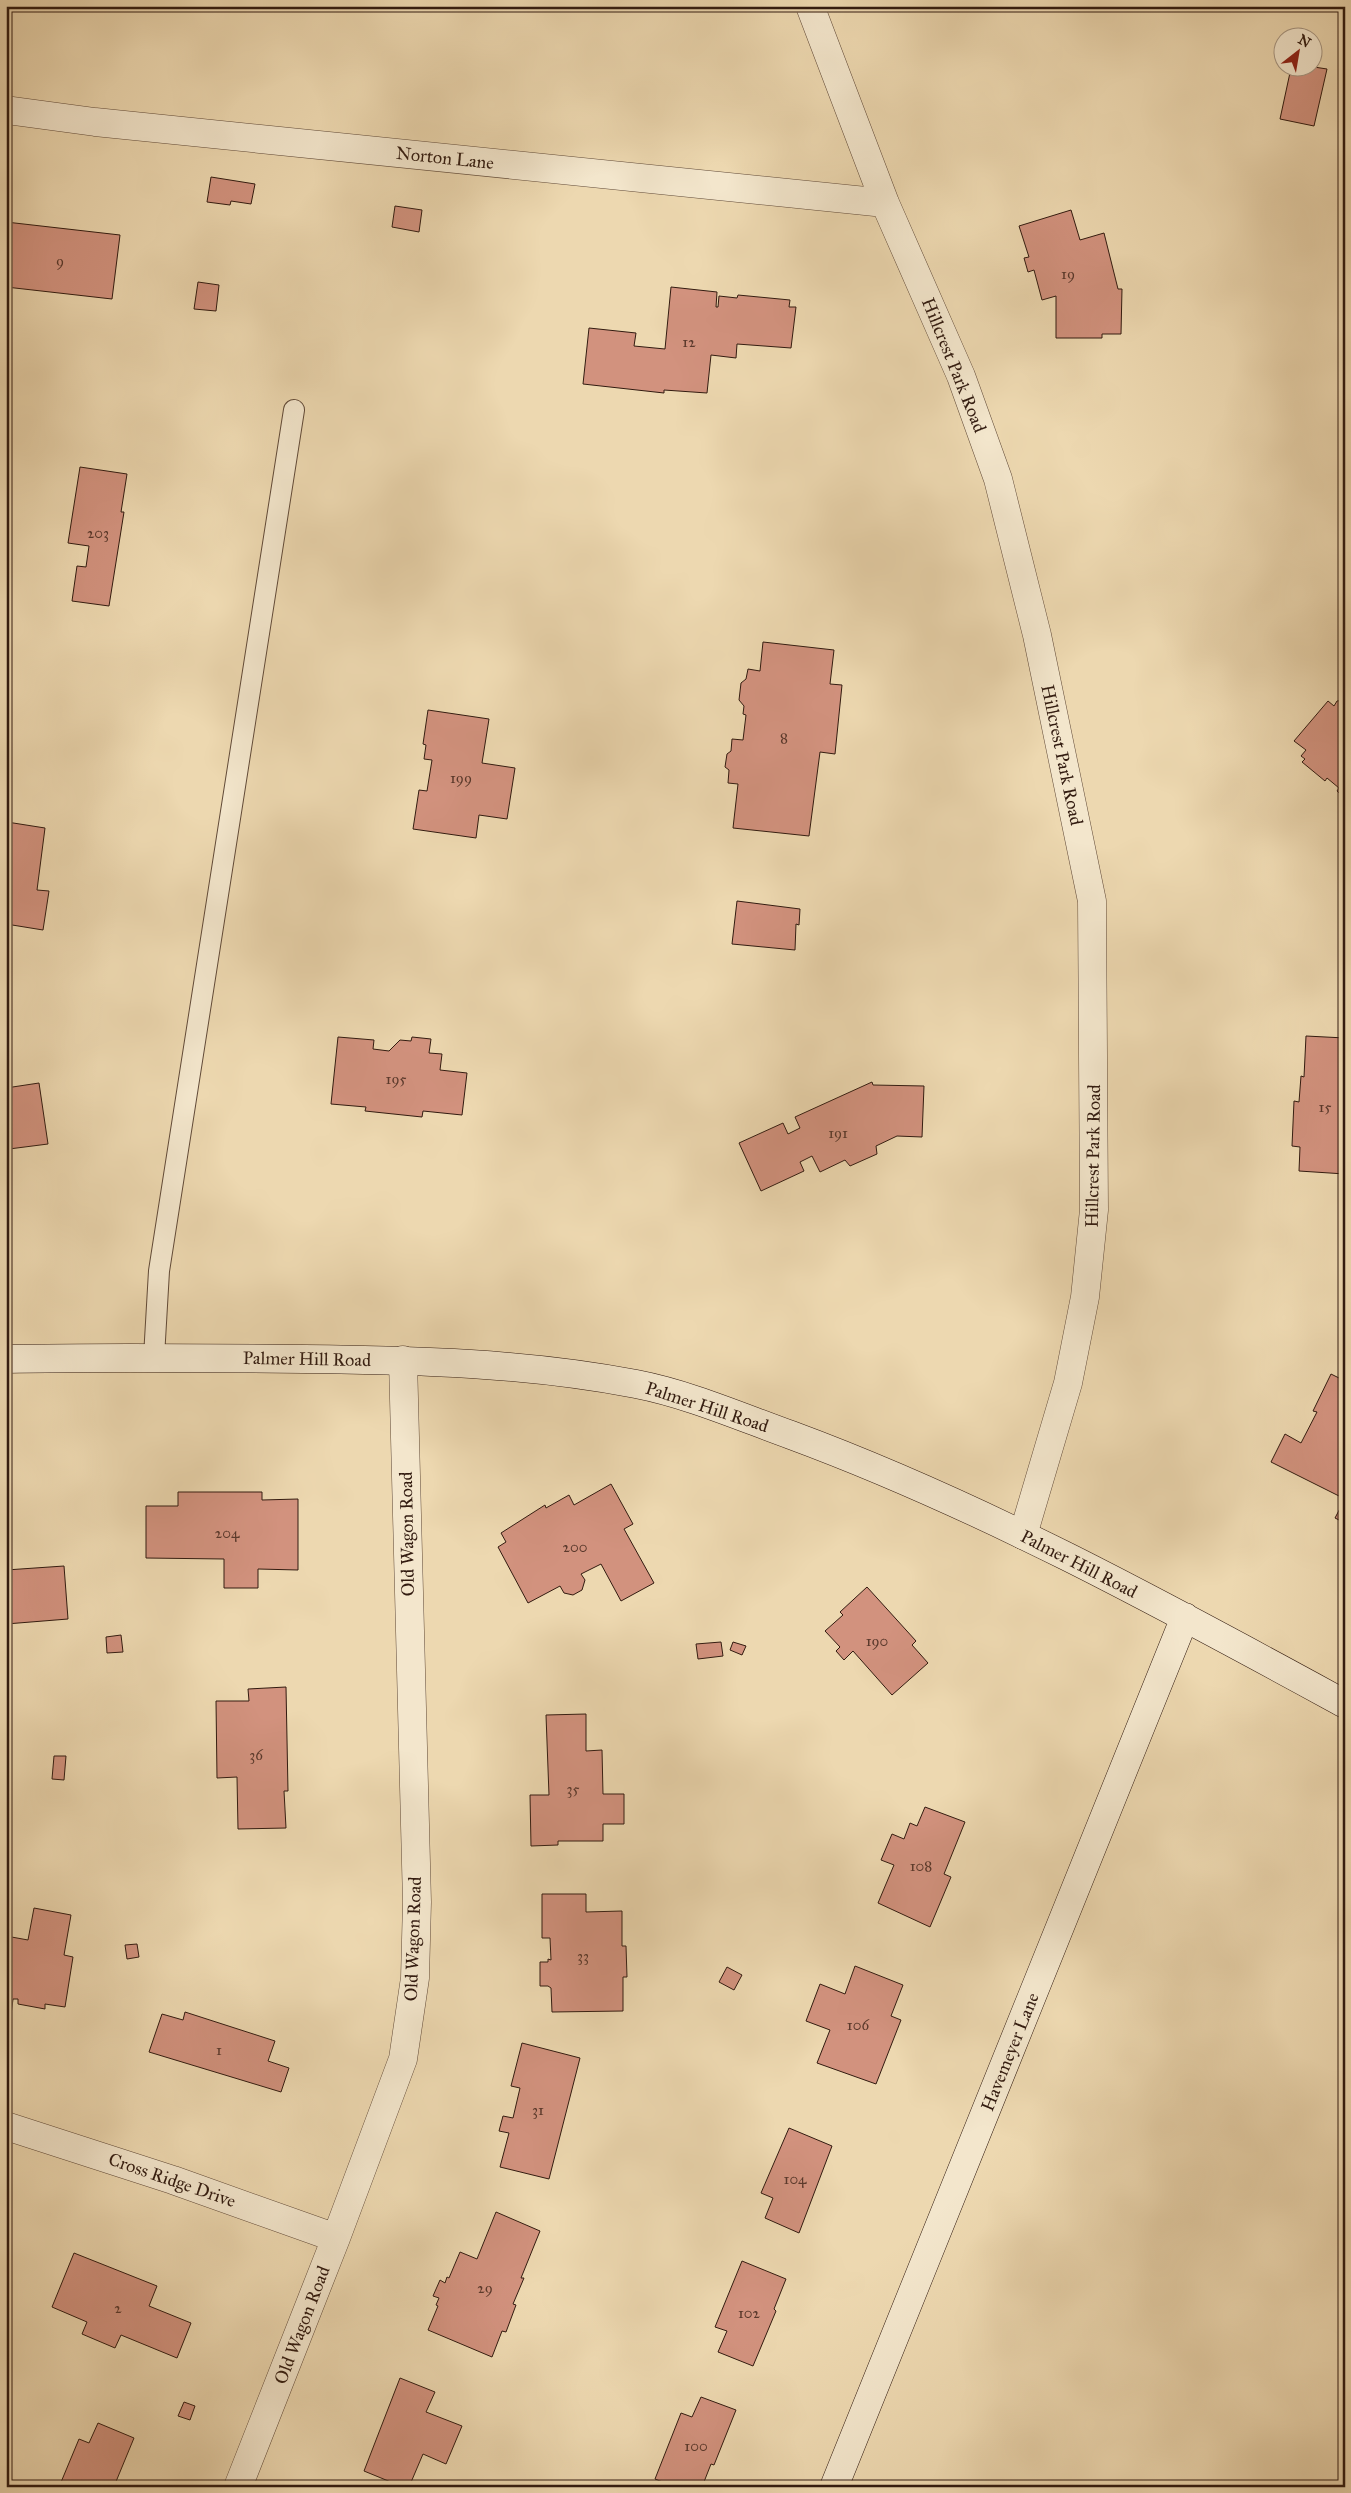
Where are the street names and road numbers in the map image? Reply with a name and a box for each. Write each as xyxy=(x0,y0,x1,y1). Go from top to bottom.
street label: Norton Lane xyxy=(395,142,495,174)
street label: Hillcrest Park Road xyxy=(917,294,991,436)
street label: Hillcrest Park Road xyxy=(1036,683,1088,827)
street label: Hillcrest Park Road xyxy=(1081,1084,1105,1228)
street label: Palmer Hill Road xyxy=(243,1347,371,1371)
street label: Palmer Hill Road xyxy=(643,1377,771,1437)
street label: Old Wagon Road xyxy=(395,1471,420,1597)
street label: Palmer Hill Road xyxy=(1017,1525,1141,1603)
street label: Old Wagon Road xyxy=(400,1876,427,2002)
street label: Havemeyer Lane xyxy=(976,1990,1044,2114)
street label: Cross Ridge Drive xyxy=(105,2148,239,2213)
street label: Old Wagon Road xyxy=(269,2263,336,2388)

